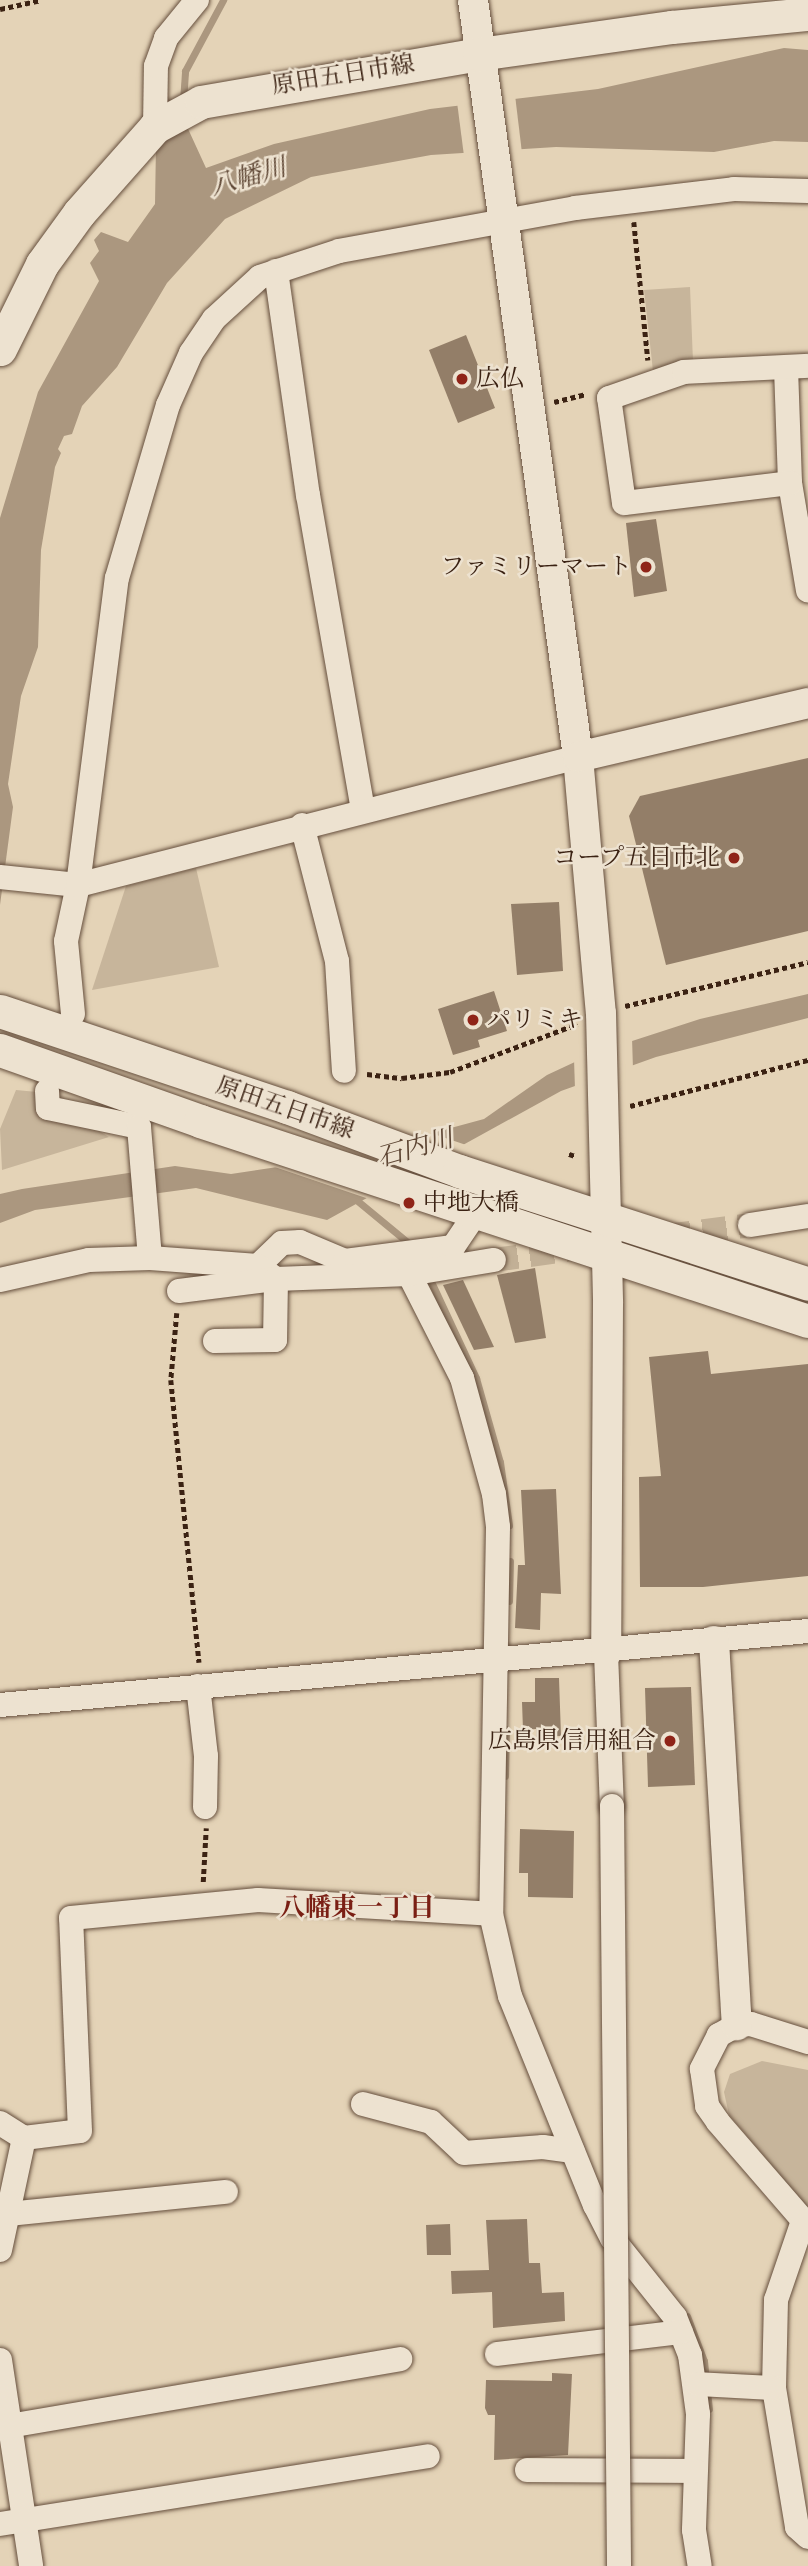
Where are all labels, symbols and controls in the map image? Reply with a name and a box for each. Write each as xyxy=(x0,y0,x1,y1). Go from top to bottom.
street label: 原田五日市線 xyxy=(270,50,416,100)
water label: 八幡川 xyxy=(206,151,290,203)
place label: 広仏 xyxy=(476,365,524,393)
marker: 広仏 xyxy=(454,371,470,387)
place label: ファミリーマート xyxy=(440,553,632,581)
marker: ファミリーマート xyxy=(638,559,654,575)
place label: コープ五日市北 xyxy=(552,844,720,872)
marker: コープ五日市北 xyxy=(726,850,742,866)
place label: パリミキ xyxy=(487,1006,583,1034)
marker: パリミキ xyxy=(465,1012,481,1028)
street label: 原田五日市線 xyxy=(212,1071,358,1145)
water label: 石内川 xyxy=(373,1122,457,1174)
place label: 中地大橋 xyxy=(423,1189,519,1217)
marker: 中地大橋 xyxy=(401,1195,417,1211)
place label: 広島県信用組合 xyxy=(488,1727,656,1755)
marker: 広島県信用組合 xyxy=(662,1733,678,1749)
district label: 八幡東一丁目 xyxy=(279,1892,435,1924)

